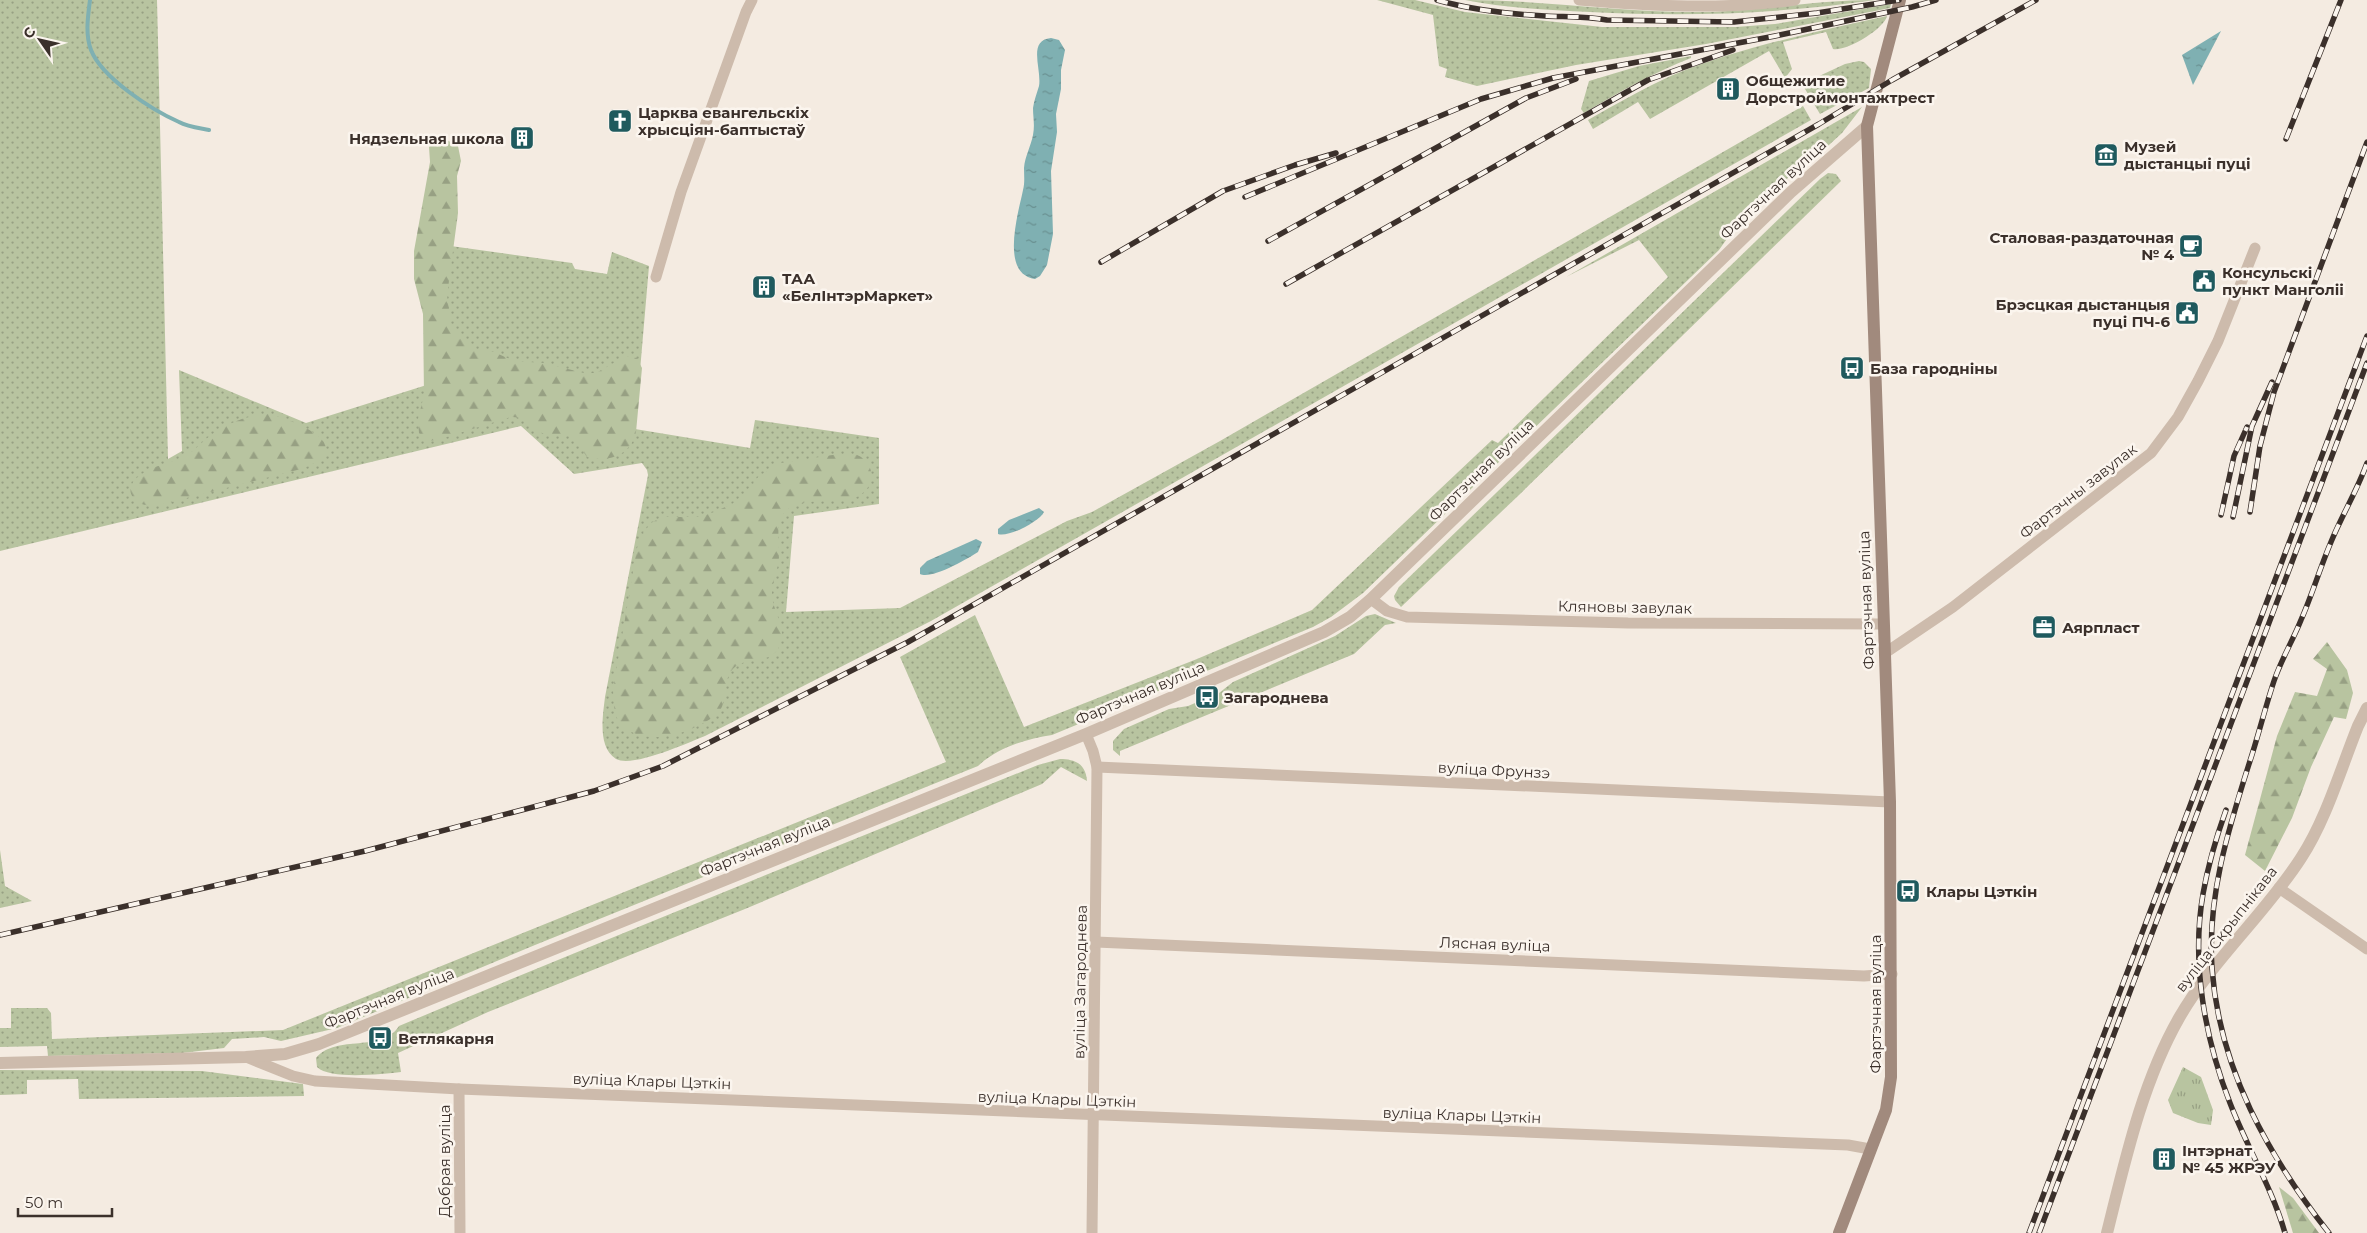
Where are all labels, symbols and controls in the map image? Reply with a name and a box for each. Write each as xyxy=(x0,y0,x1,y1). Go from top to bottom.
north arrow xyxy=(15,15,65,65)
text: С xyxy=(19,23,40,42)
place label: Общежитие Дорстроймонтажтрест xyxy=(1746,71,1934,107)
building icon: Общежитие Дорстроймонтажтрест xyxy=(1715,76,1741,102)
place label: Царква евангельскіх хрысціян-баптыстаў xyxy=(638,103,809,139)
church icon: Царква евангельскіх хрысціян-баптыстаў xyxy=(607,108,633,134)
building icon: Нядзельная школа xyxy=(509,125,535,151)
place label: Нядзельная школа xyxy=(349,129,504,148)
street label: Фартэчная вуліца xyxy=(1716,135,1830,243)
place label: Музей дыстанцыі пуці xyxy=(2124,137,2251,173)
museum icon: Музей дыстанцыі пуці xyxy=(2093,142,2119,168)
place label: Сталовая-раздаточная № 4 xyxy=(1990,228,2175,264)
cafe icon: Сталовая-раздаточная № 4 xyxy=(2178,233,2204,259)
place label: Консульскі пункт Манголіі xyxy=(2222,263,2344,299)
public building icon: Консульскі пункт Манголіі xyxy=(2191,268,2217,294)
place label: ТАА «БелІнтэрМаркет» xyxy=(782,269,933,305)
building icon: ТАА «БелІнтэрМаркет» xyxy=(751,274,777,300)
place label: Брэсцкая дыстанцыя пуці ПЧ-6 xyxy=(1995,295,2170,331)
public building icon: Брэсцкая дыстанцыя пуці ПЧ-6 xyxy=(2174,300,2200,326)
bus stop icon: База гародніны xyxy=(1839,355,1865,381)
place label: База гародніны xyxy=(1870,359,1998,378)
street label: Фартэчная вуліца xyxy=(1424,415,1538,525)
street label: Фартэчны завулак xyxy=(2015,439,2141,543)
street label: Фартэчная вуліца xyxy=(1854,530,1878,670)
street label: Кляновы завулак xyxy=(1558,596,1693,618)
office icon: Аярпласт xyxy=(2031,614,2057,640)
place label: Аярпласт xyxy=(2062,618,2139,637)
street label: Фартэчная вуліца xyxy=(1072,657,1208,729)
bus stop icon: Загароднева xyxy=(1194,684,1220,710)
place label: Загароднева xyxy=(1223,688,1329,707)
street label: вуліца Фрунзэ xyxy=(1437,758,1551,782)
street label: Фартэчная вуліца xyxy=(697,811,833,881)
street label: вуліца Скрыпнікава xyxy=(2171,862,2281,996)
bus stop icon: Клары Цэткін xyxy=(1895,878,1921,904)
place label: Клары Цэткін xyxy=(1926,882,2037,901)
street label: вуліца Загароднева xyxy=(1069,905,1091,1059)
street label: Лясная вуліца xyxy=(1439,933,1551,955)
street label: Фартэчная вуліца xyxy=(1866,935,1885,1073)
street label: Фартэчная вуліца xyxy=(321,963,457,1033)
bus stop icon: Ветлякарня xyxy=(367,1025,393,1051)
place label: Ветлякарня xyxy=(398,1029,494,1048)
street label: вуліца Клары Цэткін xyxy=(572,1069,732,1093)
street label: вуліца Клары Цэткін xyxy=(977,1087,1137,1111)
street label: вуліца Клары Цэткін xyxy=(1382,1103,1542,1127)
street label: Добрая вуліца xyxy=(435,1105,454,1217)
place label: Інтэрнат № 45 ЖРЭУ xyxy=(2182,1141,2276,1177)
building icon: Інтэрнат № 45 ЖРЭУ xyxy=(2151,1146,2177,1172)
scale bar xyxy=(18,1186,111,1218)
text: 50 m xyxy=(25,1193,63,1212)

